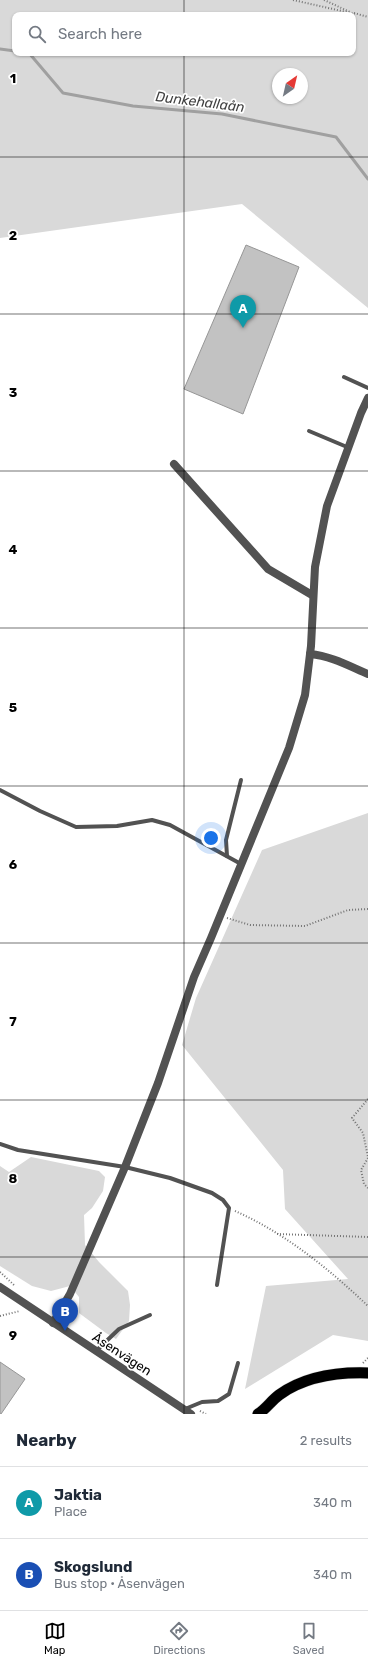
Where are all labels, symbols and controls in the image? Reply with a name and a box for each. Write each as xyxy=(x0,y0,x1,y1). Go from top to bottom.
search box xyxy=(12,12,356,56)
icon: search xyxy=(26,23,48,45)
text: Search here xyxy=(58,25,142,43)
north arrow xyxy=(272,68,308,104)
text: 1 xyxy=(10,71,16,86)
water label: Dunkehallaån xyxy=(154,88,246,116)
text: 2 xyxy=(9,228,17,243)
pin: A xyxy=(230,295,256,328)
text: 3 xyxy=(9,385,18,400)
text: 4 xyxy=(9,542,18,557)
text: 5 xyxy=(9,700,17,715)
your location xyxy=(201,828,221,848)
text: 6 xyxy=(9,857,18,872)
text: 7 xyxy=(9,1014,17,1029)
text: 8 xyxy=(9,1171,18,1186)
pin: B xyxy=(52,1298,78,1331)
text: 9 xyxy=(9,1328,17,1343)
street label: Åsenvägen xyxy=(89,1329,154,1379)
text: Nearby xyxy=(16,1430,77,1450)
text: 2 results xyxy=(300,1433,352,1448)
text: Jaktia xyxy=(54,1486,102,1504)
text: A xyxy=(24,1495,34,1510)
text: 340 m xyxy=(313,1495,352,1510)
text: Place xyxy=(54,1504,87,1519)
text: Skogslund xyxy=(54,1558,132,1576)
text: B xyxy=(24,1567,34,1582)
text: 340 m xyxy=(313,1567,352,1582)
text: Bus stop · Åsenvägen xyxy=(54,1576,185,1591)
tab: Map xyxy=(44,1620,66,1657)
tab: Directions xyxy=(153,1620,205,1657)
tab: Saved xyxy=(293,1620,324,1657)

